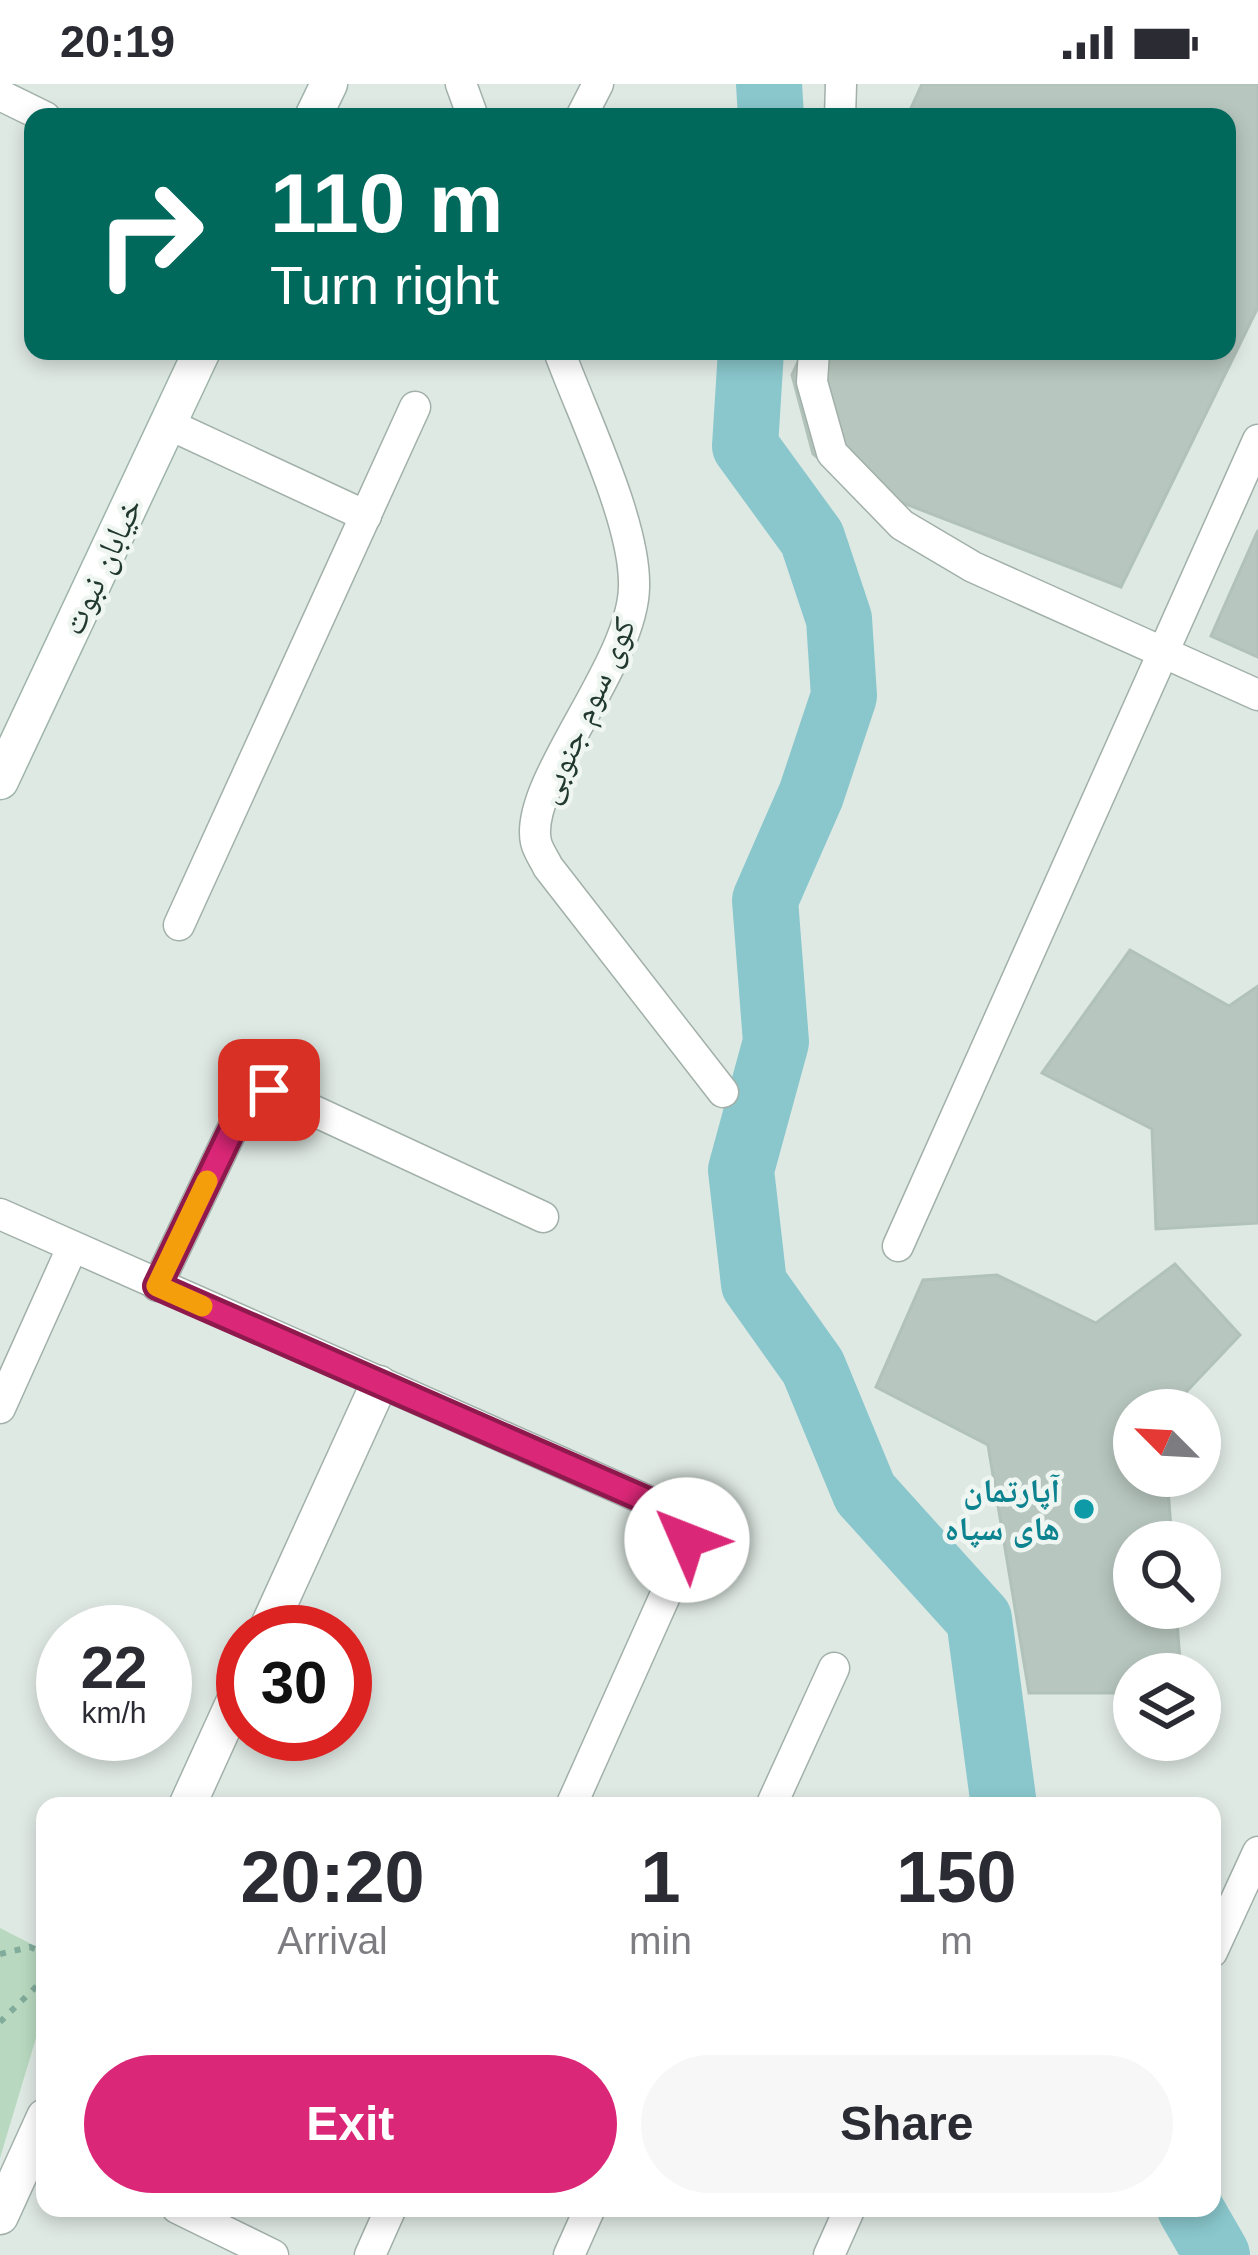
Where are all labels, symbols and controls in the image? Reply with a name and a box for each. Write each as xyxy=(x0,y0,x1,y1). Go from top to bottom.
text: 20:19 xyxy=(60,16,175,67)
icon: right xyxy=(72,156,228,312)
text: 110 m xyxy=(270,156,504,250)
text: Turn right xyxy=(270,255,499,315)
street label: خیابان نبوت xyxy=(54,492,151,641)
street label: کوی سوم جنوبی xyxy=(528,612,646,810)
pin xyxy=(218,1039,320,1141)
icon: arrive xyxy=(236,1057,302,1123)
north arrow xyxy=(1113,1389,1221,1497)
map controls xyxy=(1113,1389,1221,1761)
place label: آپارتمان های سپاه xyxy=(945,1472,1061,1548)
position arrow xyxy=(624,1477,750,1603)
marker: آپارتمان های سپاه xyxy=(1071,1496,1097,1522)
button: search xyxy=(1113,1521,1221,1629)
speed limit sign: 30 xyxy=(216,1605,372,1761)
text: 22 xyxy=(81,1634,147,1701)
button: layers xyxy=(1113,1653,1221,1761)
text: km/h xyxy=(81,1696,147,1729)
text: 20:20 xyxy=(240,1837,425,1917)
text: 1 xyxy=(640,1837,681,1917)
text: 150 xyxy=(896,1837,1017,1917)
text: Arrival xyxy=(277,1919,388,1962)
text: min xyxy=(629,1919,692,1962)
text: m xyxy=(940,1919,973,1962)
button: Exit xyxy=(84,2055,617,2193)
button: Share xyxy=(641,2055,1173,2193)

